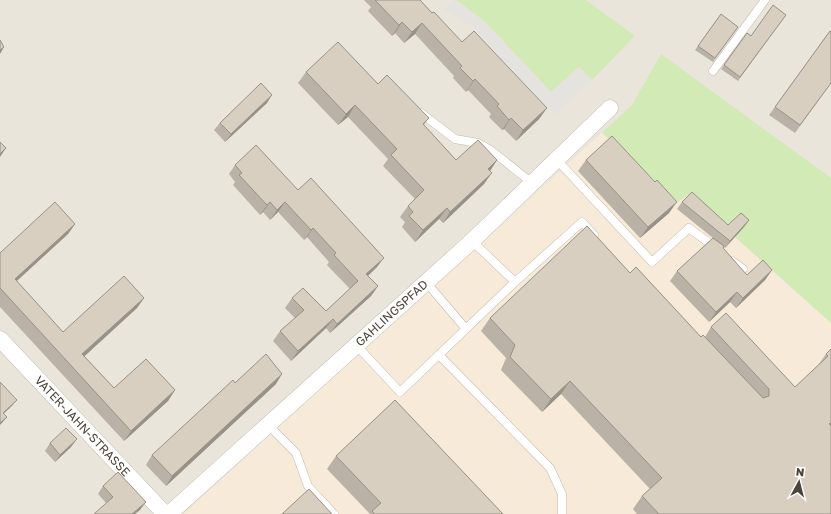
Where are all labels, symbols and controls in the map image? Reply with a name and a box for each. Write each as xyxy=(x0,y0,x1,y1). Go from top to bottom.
street label: GAHLINGSPFAD xyxy=(352,276,431,349)
street label: VATER-JAHN-STRASSE xyxy=(32,373,134,479)
north arrow xyxy=(779,462,819,502)
text: N xyxy=(795,465,805,479)

